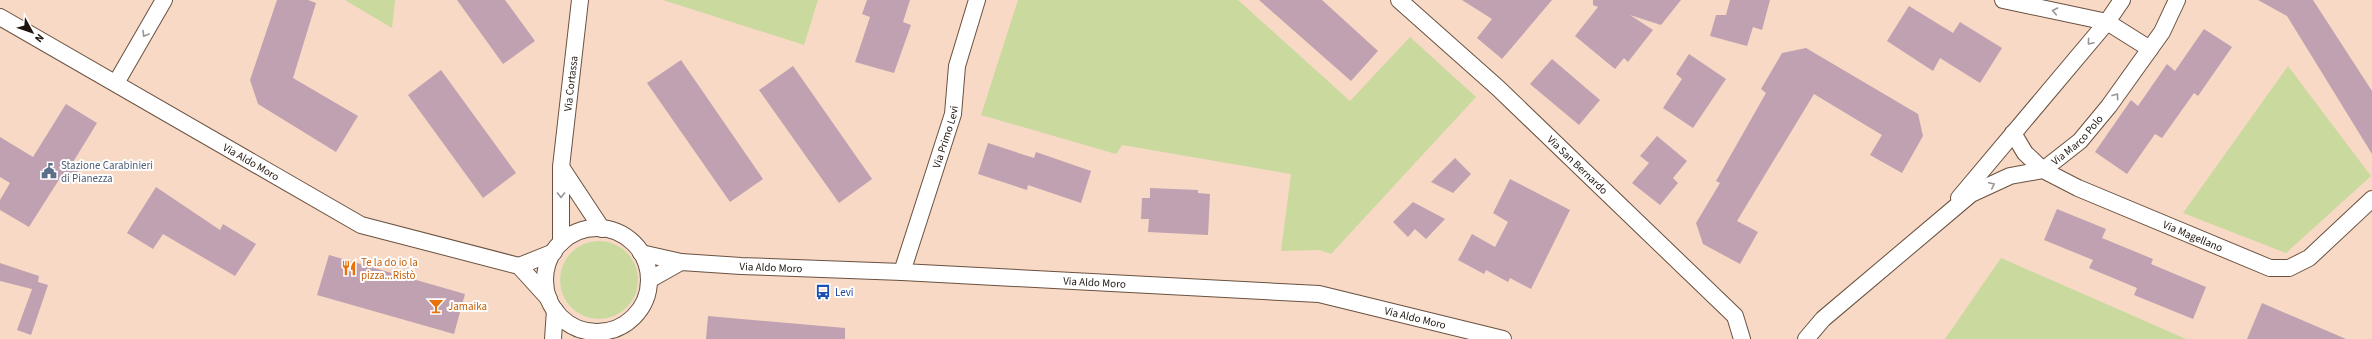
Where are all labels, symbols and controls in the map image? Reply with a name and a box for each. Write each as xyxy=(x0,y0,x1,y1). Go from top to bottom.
one-way arrow xyxy=(2052,7,2059,15)
north arrow xyxy=(12,12,52,52)
one-way arrow xyxy=(142,29,149,37)
text: N xyxy=(31,30,47,46)
one-way arrow xyxy=(2087,37,2095,45)
street label: Via Cortassa xyxy=(560,55,582,112)
one-way arrow xyxy=(2111,94,2118,101)
street label: Via Primo Levi xyxy=(929,105,962,170)
street label: Via Marco Polo xyxy=(2048,112,2107,169)
street label: Via San Bernardo xyxy=(1544,132,1611,198)
street label: Via Aldo Moro xyxy=(220,140,282,184)
place label: Stazione Carabinieri di Pianezza xyxy=(61,158,153,186)
public building icon: Stazione Carabinieri di Pianezza xyxy=(40,162,58,180)
one-way arrow xyxy=(1987,182,1995,190)
one-way arrow xyxy=(557,192,565,198)
street label: Via Magellano xyxy=(2160,217,2225,256)
place label: Te la do io la pizza...Ristò xyxy=(361,255,418,283)
restaurant icon: Te la do io la pizza...Ristò xyxy=(340,259,358,277)
street label: Via Aldo Moro xyxy=(739,259,803,276)
street label: Via Aldo Moro xyxy=(1063,274,1126,292)
bus stop icon: Levi xyxy=(814,283,832,301)
place label: Levi xyxy=(835,285,854,300)
bar icon: Jamaika xyxy=(427,297,445,315)
place label: Jamaika xyxy=(448,299,487,314)
street label: Via Aldo Moro xyxy=(1383,303,1448,333)

